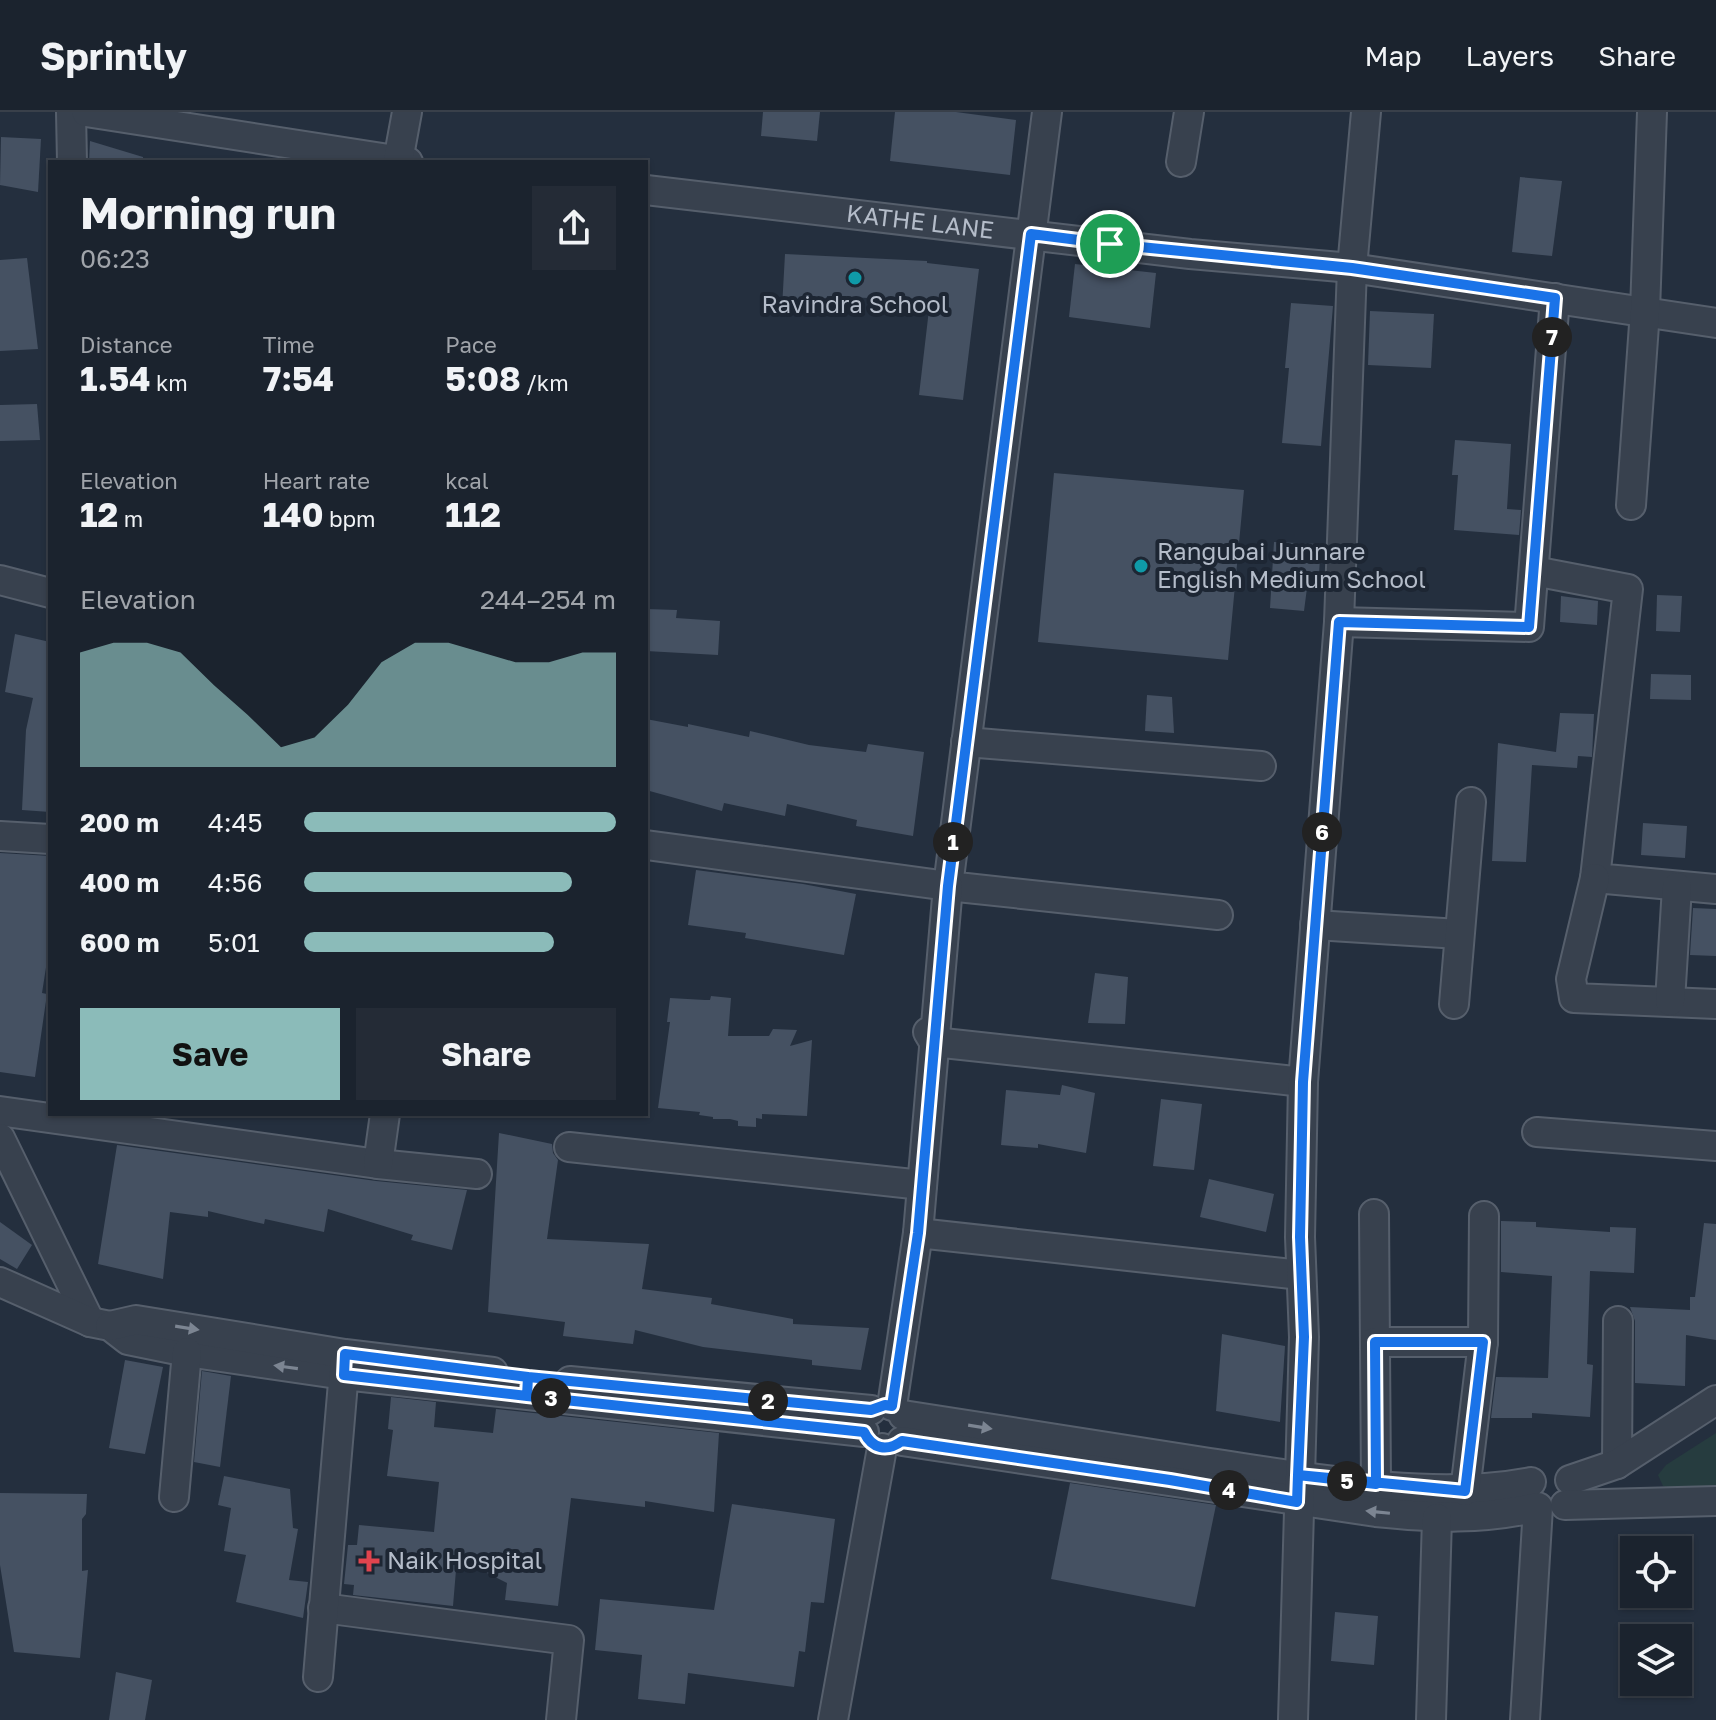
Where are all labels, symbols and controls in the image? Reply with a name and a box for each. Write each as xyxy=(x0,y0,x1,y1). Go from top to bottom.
text: Sprintly xyxy=(40,33,187,78)
text: Map xyxy=(1364,39,1422,72)
text: Layers xyxy=(1466,39,1554,72)
text: Share xyxy=(1598,39,1676,72)
text: Morning run xyxy=(80,186,336,239)
button: share xyxy=(532,186,616,270)
street label: KATHE LANE xyxy=(845,198,996,244)
pin xyxy=(1076,210,1144,278)
icon: arrive xyxy=(1088,222,1132,266)
text: 06:23 xyxy=(80,243,150,274)
marker: Ravindra School xyxy=(846,269,864,287)
place label: Ravindra School xyxy=(762,289,948,318)
pin: 7 xyxy=(1532,317,1572,357)
text: 7 xyxy=(1546,323,1558,350)
text: Distance xyxy=(80,331,172,358)
text: Time xyxy=(263,331,314,358)
text: Pace xyxy=(445,331,497,358)
text: 1.54 xyxy=(80,358,150,398)
text: 7:54 xyxy=(263,358,334,398)
text: 5:08 xyxy=(445,358,521,398)
text: km xyxy=(150,369,188,396)
text: /km xyxy=(521,369,569,396)
text: Elevation xyxy=(80,467,178,494)
text: Heart rate xyxy=(263,467,370,494)
text: kcal xyxy=(445,467,489,494)
text: 12 xyxy=(80,494,118,534)
text: 140 xyxy=(263,494,324,534)
text: 112 xyxy=(445,494,501,534)
text: m xyxy=(118,505,143,532)
text: bpm xyxy=(324,505,376,532)
place label: Rangubai Junnare English Medium School xyxy=(1157,536,1426,593)
marker: Rangubai Junnare English Medium School xyxy=(1132,557,1150,575)
text: Elevation xyxy=(80,584,196,615)
text: 244–254 m xyxy=(480,584,616,615)
text: 200 m xyxy=(80,807,159,838)
text: 4:45 xyxy=(208,807,263,838)
pin: 6 xyxy=(1302,812,1342,852)
text: 6 xyxy=(1315,818,1329,845)
pin: 1 xyxy=(933,822,973,862)
text: 1 xyxy=(947,828,959,855)
text: 400 m xyxy=(80,867,159,898)
text: 4:56 xyxy=(208,867,262,898)
text: 600 m xyxy=(80,927,160,958)
text: 5:01 xyxy=(208,927,260,958)
button: Save xyxy=(80,1008,340,1100)
button: Share xyxy=(356,1008,616,1100)
one-way arrow xyxy=(175,1322,200,1335)
one-way arrow xyxy=(273,1360,298,1373)
pin: 3 xyxy=(531,1378,571,1418)
pin: 2 xyxy=(748,1381,788,1421)
text: 3 xyxy=(544,1384,558,1411)
text: 2 xyxy=(761,1387,775,1414)
one-way arrow xyxy=(968,1421,993,1433)
pin: 5 xyxy=(1327,1461,1367,1501)
text: 5 xyxy=(1340,1467,1354,1494)
pin: 4 xyxy=(1209,1470,1249,1510)
text: 4 xyxy=(1222,1476,1236,1503)
one-way arrow xyxy=(1365,1506,1390,1519)
map controls xyxy=(1620,1536,1692,1696)
button: locate xyxy=(1620,1536,1692,1608)
place label: Naik Hospital xyxy=(387,1545,542,1574)
marker: Naik Hospital xyxy=(358,1550,380,1572)
button: layers xyxy=(1620,1624,1692,1696)

